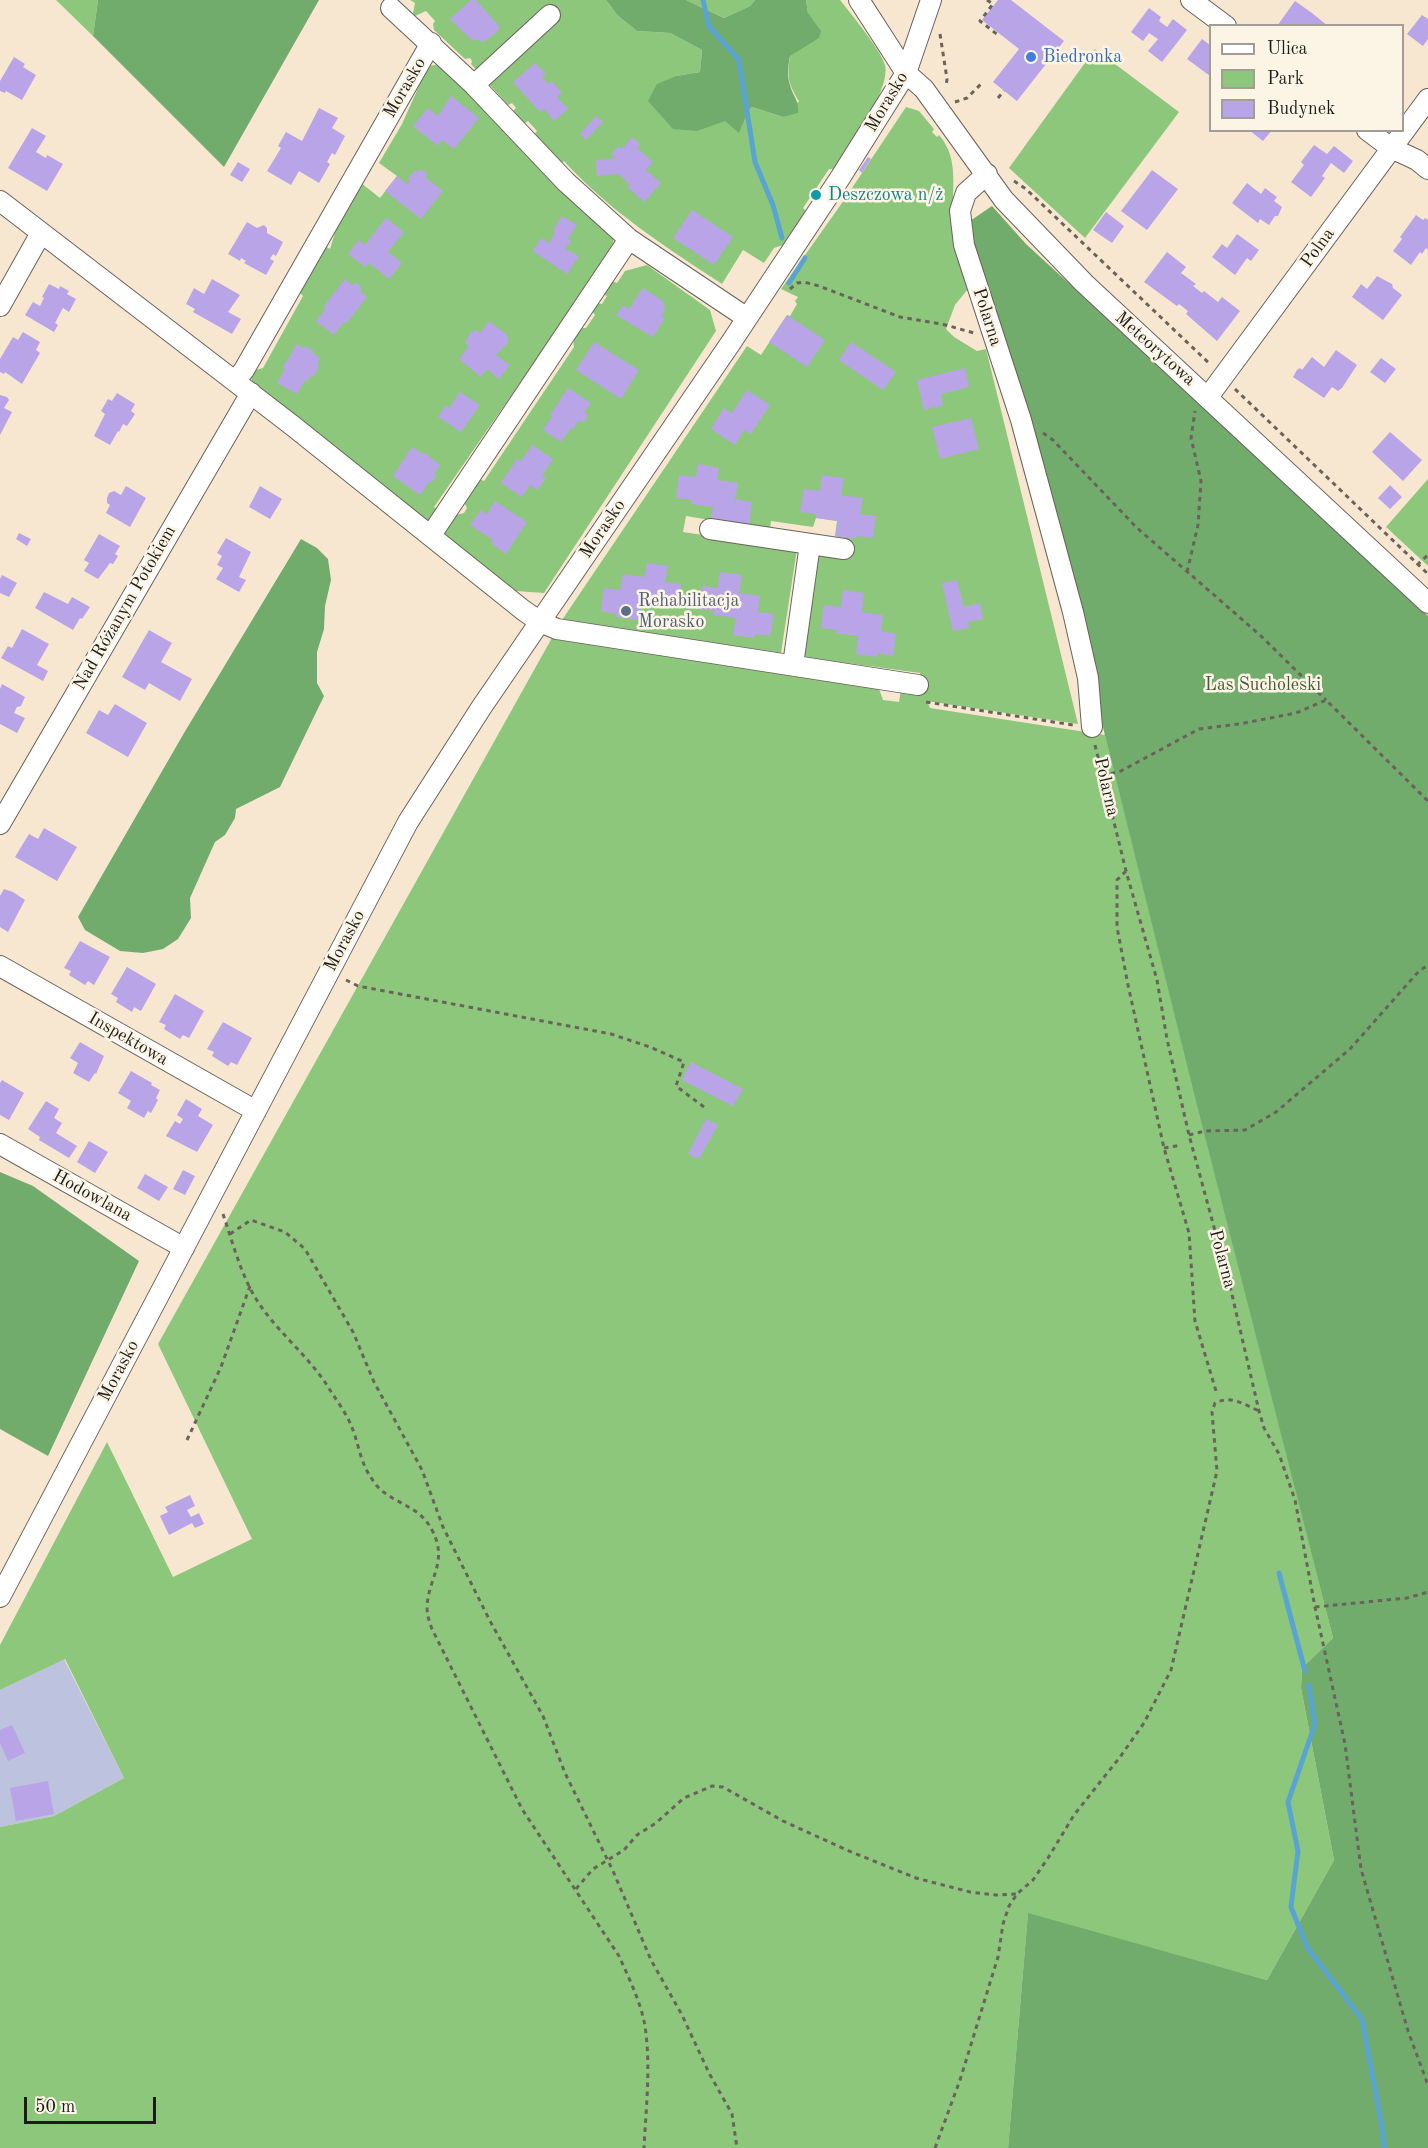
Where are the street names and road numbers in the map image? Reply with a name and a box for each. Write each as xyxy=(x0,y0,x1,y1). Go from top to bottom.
street label: Morasko xyxy=(379,54,431,122)
street label: Morasko xyxy=(861,68,913,136)
street label: Polna xyxy=(1296,224,1340,272)
street label: Polarna xyxy=(967,285,1007,349)
street label: Meteorytowa xyxy=(1110,307,1200,391)
street label: Morasko xyxy=(575,495,631,563)
street label: Nad Różanym Potokiem xyxy=(69,522,181,694)
street label: Polarna xyxy=(1089,755,1123,819)
street label: Morasko xyxy=(320,907,370,975)
street label: Inspektowa xyxy=(84,1007,172,1071)
street label: Hodowlana xyxy=(49,1165,135,1227)
street label: Polarna xyxy=(1204,1227,1240,1291)
street label: Morasko xyxy=(94,1337,144,1405)

